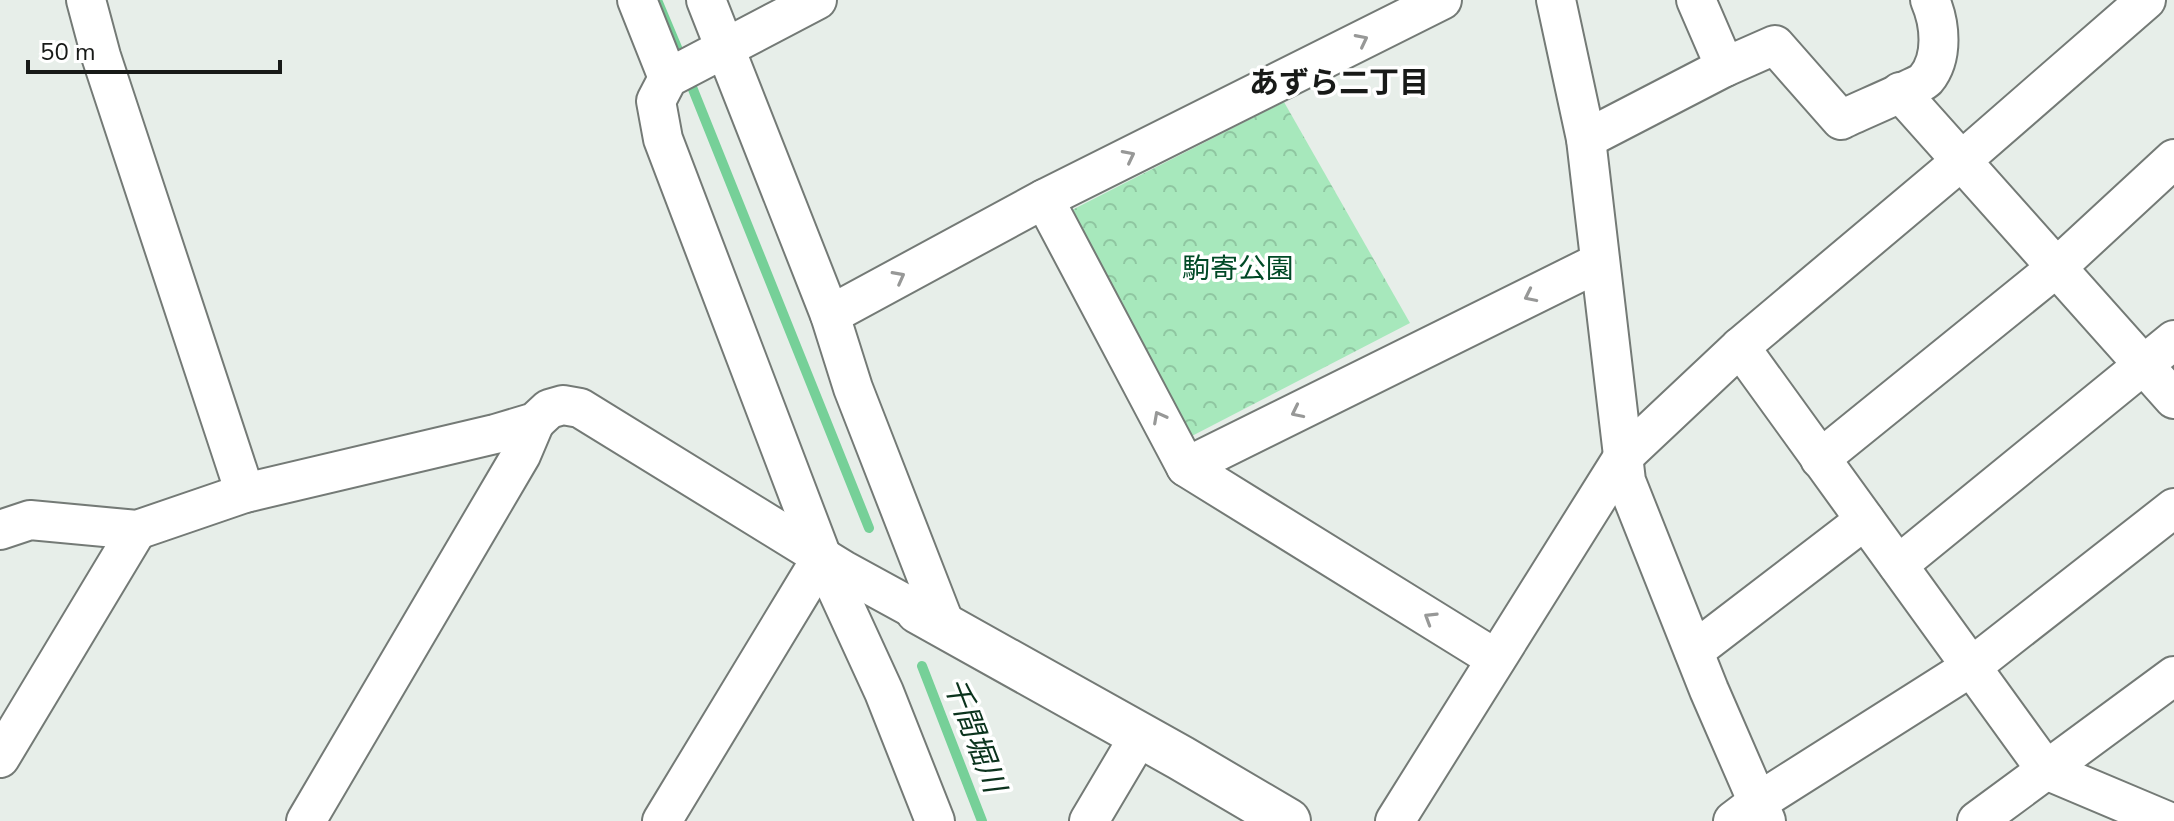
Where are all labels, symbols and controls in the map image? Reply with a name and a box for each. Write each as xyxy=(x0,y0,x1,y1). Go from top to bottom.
scale bar xyxy=(28,24,280,74)
one-way arrow xyxy=(1353,34,1368,50)
text: 50 m xyxy=(40,36,96,68)
district label: あずら二丁目 xyxy=(1249,63,1429,104)
one-way arrow xyxy=(1121,150,1135,166)
park label: 駒寄公園 xyxy=(1182,250,1294,288)
one-way arrow xyxy=(891,272,905,287)
one-way arrow xyxy=(1524,287,1539,302)
one-way arrow xyxy=(1291,402,1306,417)
one-way arrow xyxy=(1154,410,1169,425)
one-way arrow xyxy=(1424,613,1439,628)
water label: 千間堀川 xyxy=(933,672,1016,801)

